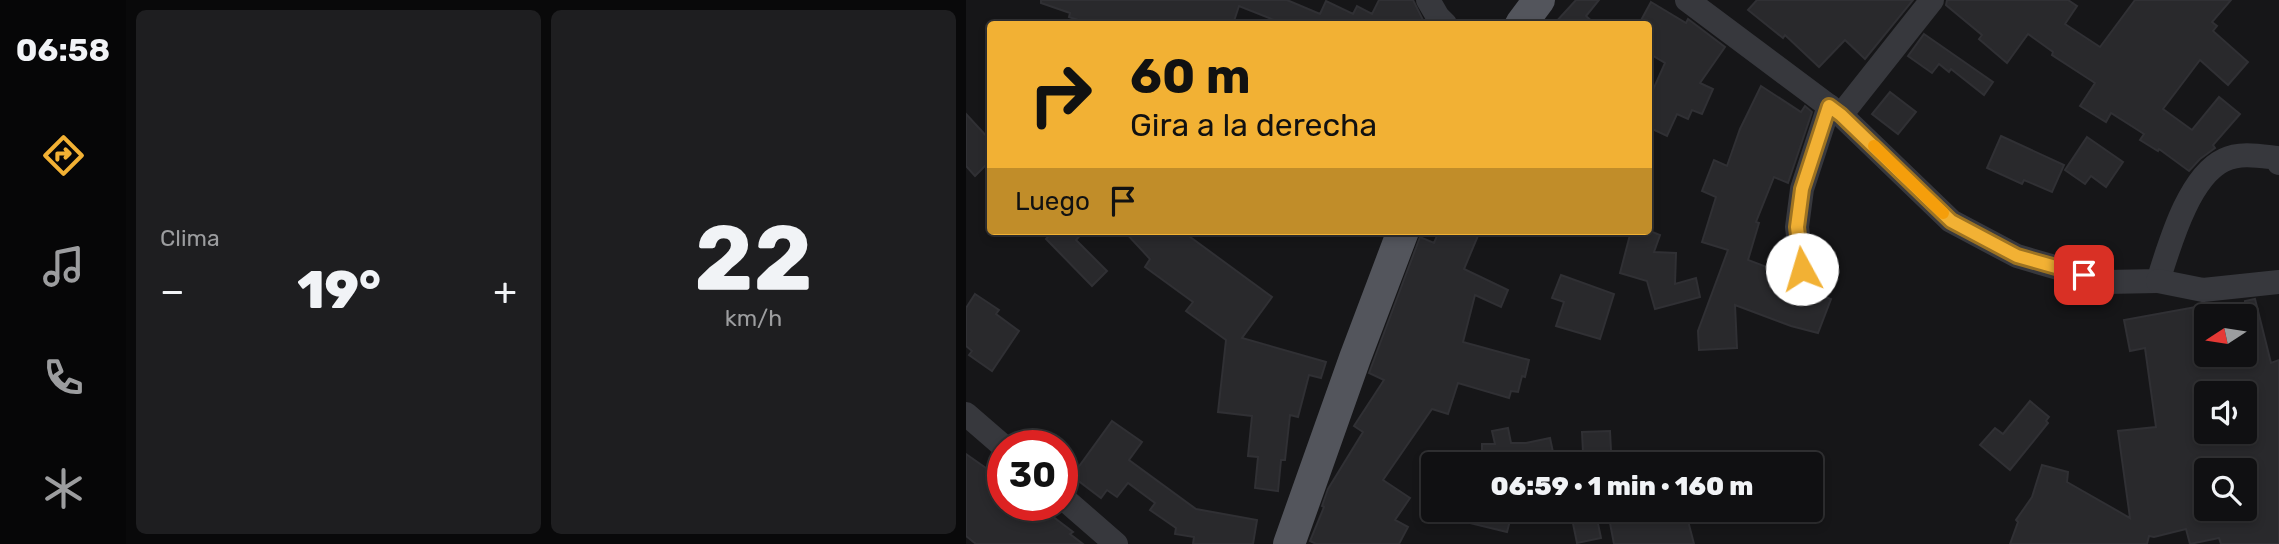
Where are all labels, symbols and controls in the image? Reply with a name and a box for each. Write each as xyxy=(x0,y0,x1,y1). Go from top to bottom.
text: 06:58 xyxy=(16,31,110,69)
text: 60 m xyxy=(1130,47,1251,105)
icon: right xyxy=(1015,49,1106,140)
text: Gira a la derecha xyxy=(1130,106,1377,144)
icon: directions xyxy=(39,131,88,180)
icon: arrive xyxy=(1104,182,1142,220)
text: Luego xyxy=(1015,186,1090,217)
text: 22 xyxy=(694,204,813,312)
text: Clima xyxy=(160,224,220,252)
position arrow xyxy=(1765,232,1839,306)
icon: music xyxy=(39,242,88,291)
pin xyxy=(2054,245,2114,305)
icon: arrive xyxy=(2065,256,2103,294)
text: 19° xyxy=(297,259,381,321)
text: − xyxy=(160,268,185,314)
text: + xyxy=(493,268,517,314)
text: km/h xyxy=(725,304,782,332)
north arrow xyxy=(2194,304,2258,368)
map controls xyxy=(2194,304,2257,521)
icon: phone xyxy=(39,353,88,402)
button: sound xyxy=(2194,381,2257,444)
speed limit sign: 30 xyxy=(987,430,1078,521)
button: search xyxy=(2194,458,2257,521)
icon: climate xyxy=(39,464,88,513)
text: 06:59 · 1 min · 160 m xyxy=(1491,471,1753,502)

